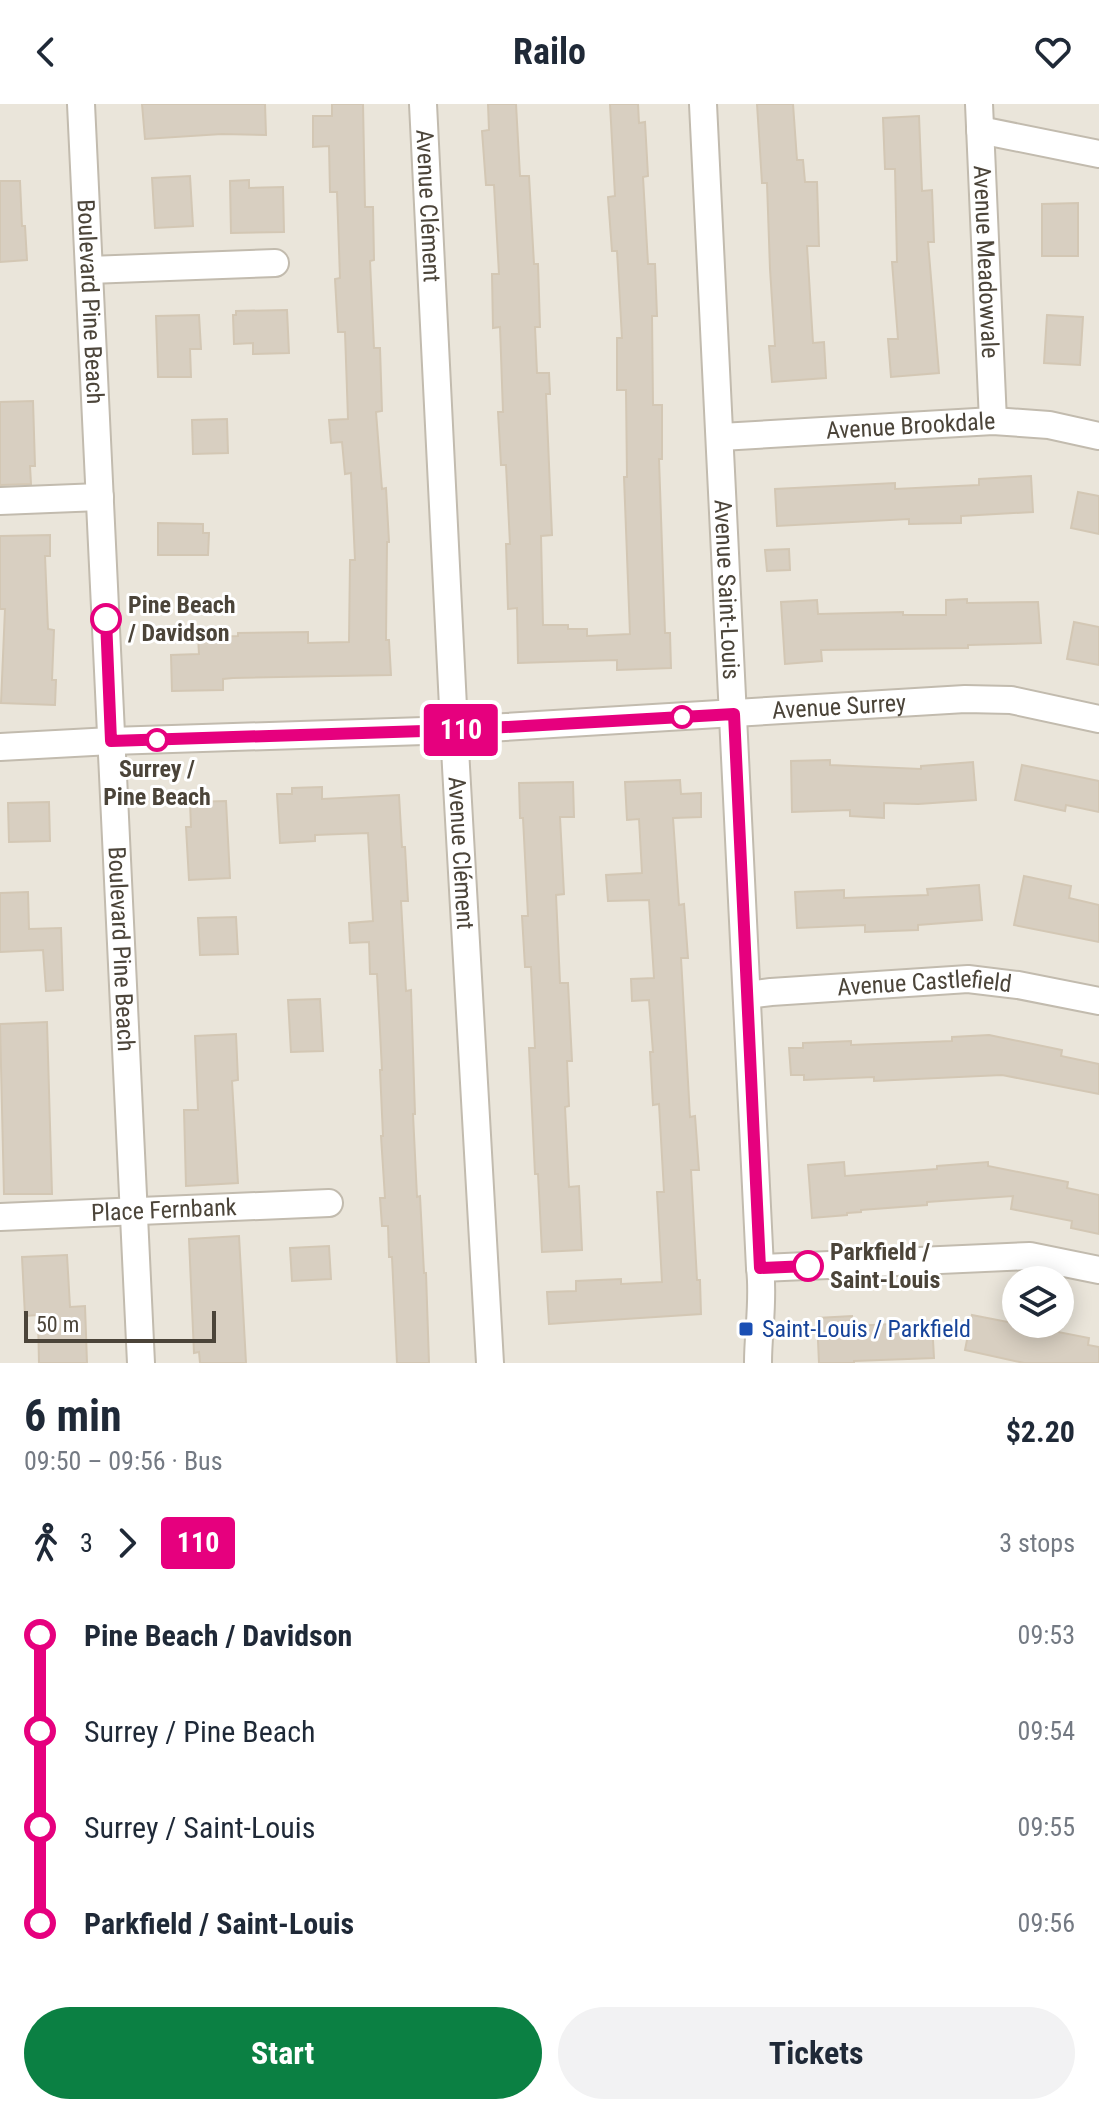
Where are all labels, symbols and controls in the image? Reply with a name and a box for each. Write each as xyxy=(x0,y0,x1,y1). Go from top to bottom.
icon: back xyxy=(24,30,68,74)
icon: heart xyxy=(1031,30,1075,74)
text: Railo xyxy=(513,31,586,73)
street label: Avenue Clément xyxy=(410,129,446,283)
street label: Avenue Meadowvale xyxy=(968,165,1004,359)
street label: Boulevard Pine Beach xyxy=(72,199,109,405)
street label: Avenue Brookdale xyxy=(825,407,996,445)
street label: Avenue Saint-Louis xyxy=(708,499,745,680)
place label: Pine Beach / Davidson xyxy=(127,591,236,647)
marker: Pine Beach / Davidson xyxy=(91,604,121,634)
street label: Avenue Surrey xyxy=(771,689,907,725)
line badge: 110 xyxy=(415,704,507,756)
unlabelled marker xyxy=(671,706,693,728)
text: 110 xyxy=(440,713,482,746)
marker: Surrey / Pine Beach xyxy=(146,729,168,751)
place label: Surrey / Pine Beach xyxy=(103,755,211,811)
street label: Avenue Clément xyxy=(443,776,479,930)
street label: Boulevard Pine Beach xyxy=(102,846,140,1052)
street label: Avenue Castlefield xyxy=(836,965,1013,1002)
street label: Place Fernbank xyxy=(91,1193,237,1227)
place label: Parkfield / Saint-Louis xyxy=(830,1238,940,1294)
marker: Parkfield / Saint-Louis xyxy=(793,1251,823,1281)
map controls xyxy=(1002,1266,1074,1338)
button: layers xyxy=(1002,1266,1074,1338)
scale bar xyxy=(24,1307,216,1343)
text: 50 m xyxy=(36,1312,79,1337)
place label: Saint-Louis / Parkfield xyxy=(762,1315,971,1343)
marker: Saint-Louis / Parkfield xyxy=(737,1320,755,1338)
text: 6 min xyxy=(24,1390,122,1442)
text: $2.20 xyxy=(1006,1414,1075,1449)
text: 09:50 – 09:56 · Bus xyxy=(24,1446,223,1476)
icon: walk xyxy=(24,1521,68,1565)
icon: forward xyxy=(105,1521,149,1565)
text: 110 xyxy=(177,1526,219,1559)
text: 3 xyxy=(80,1528,93,1558)
text: 3 stops xyxy=(999,1528,1075,1558)
text: Pine Beach / Davidson xyxy=(84,1618,352,1653)
text: 09:53 xyxy=(1018,1620,1075,1650)
text: Surrey / Pine Beach xyxy=(84,1714,315,1749)
text: 09:54 xyxy=(1018,1716,1075,1746)
text: Surrey / Saint-Louis xyxy=(84,1810,315,1845)
text: 09:55 xyxy=(1018,1812,1075,1842)
text: Parkfield / Saint-Louis xyxy=(84,1906,354,1941)
text: 09:56 xyxy=(1018,1908,1075,1938)
button: Start xyxy=(24,2007,542,2099)
button: Tickets xyxy=(558,2007,1075,2099)

